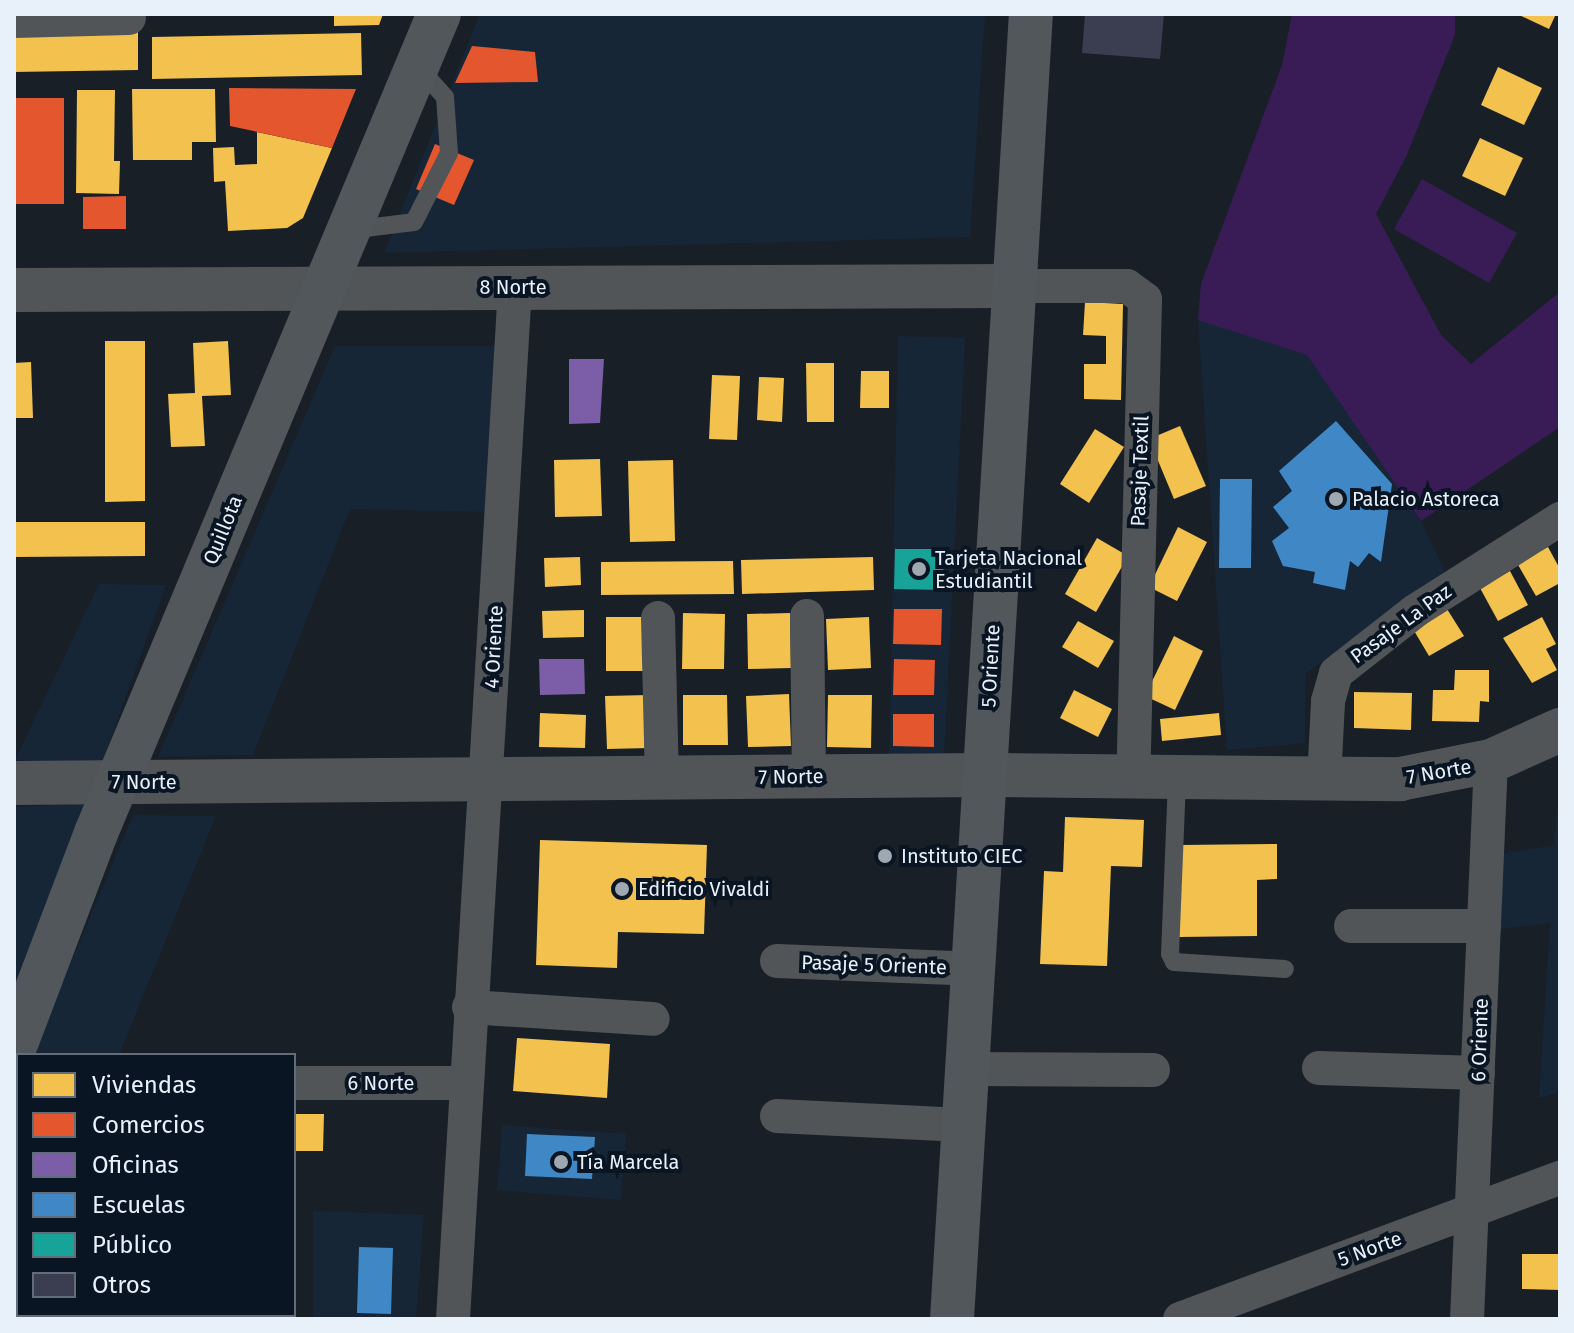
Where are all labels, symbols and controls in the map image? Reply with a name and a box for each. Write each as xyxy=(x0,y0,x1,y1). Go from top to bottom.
street label: 8 Norte xyxy=(479,275,547,299)
street label: Pasaje Textil xyxy=(1126,415,1154,527)
place label: Palacio Astoreca xyxy=(1352,487,1500,511)
marker: Palacio Astoreca xyxy=(1327,490,1345,508)
street label: Quillota xyxy=(198,492,248,568)
place label: Tarjeta Nacional Estudiantil xyxy=(935,546,1082,593)
marker: Tarjeta Nacional Estudiantil xyxy=(910,560,928,578)
street label: Pasaje La Paz xyxy=(1346,579,1456,669)
street label: 4 Oriente xyxy=(480,605,508,689)
street label: 5 Oriente xyxy=(977,624,1005,708)
street label: 7 Norte xyxy=(1405,755,1473,789)
street label: 7 Norte xyxy=(758,764,824,790)
street label: 7 Norte xyxy=(111,770,177,794)
place label: Instituto CIEC xyxy=(901,844,1022,868)
marker: Instituto CIEC xyxy=(876,847,894,865)
place label: Edificio Vivaldi xyxy=(638,877,770,901)
marker: Edificio Vivaldi xyxy=(613,880,631,898)
street label: Pasaje 5 Oriente xyxy=(801,950,947,980)
street label: 6 Oriente xyxy=(1467,998,1493,1082)
legend xyxy=(16,1053,296,1317)
text: Viviendas xyxy=(92,1071,196,1099)
street label: 6 Norte xyxy=(348,1071,414,1095)
text: Comercios xyxy=(92,1111,205,1139)
place label: Tía Marcela xyxy=(577,1150,679,1174)
text: Oficinas xyxy=(92,1151,179,1179)
marker: Tía Marcela xyxy=(552,1153,570,1171)
text: Escuelas xyxy=(92,1191,185,1219)
street label: 5 Norte xyxy=(1335,1226,1405,1272)
text: Público xyxy=(92,1231,172,1259)
text: Otros xyxy=(92,1271,151,1299)

